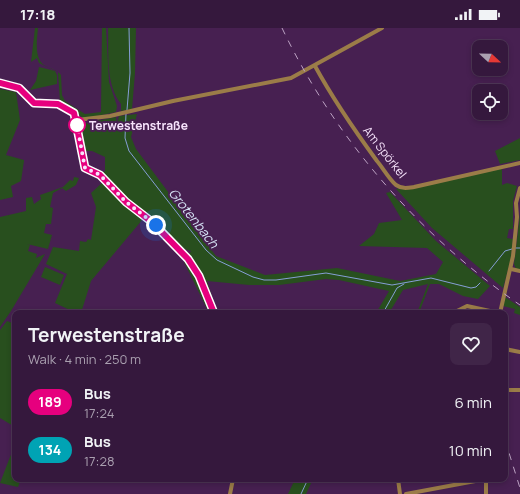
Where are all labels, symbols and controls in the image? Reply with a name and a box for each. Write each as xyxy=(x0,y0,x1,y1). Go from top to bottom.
text: 17:18 xyxy=(20,4,55,25)
north arrow xyxy=(472,40,508,76)
map controls xyxy=(472,40,508,120)
button: locate xyxy=(472,84,508,120)
marker: Terwestenstraße xyxy=(68,116,86,134)
place label: Terwestenstraße xyxy=(89,117,188,134)
street label: Am Spörkel xyxy=(359,122,411,182)
water label: Grotenbach xyxy=(165,184,224,253)
your location xyxy=(146,215,166,235)
text: Terwestenstraße xyxy=(28,322,185,348)
button: heart xyxy=(450,323,492,365)
text: Walk · 4 min · 250 m xyxy=(28,350,141,368)
text: Bus xyxy=(84,383,111,404)
text: 189 xyxy=(38,392,62,411)
text: 6 min xyxy=(455,392,492,413)
text: 17:24 xyxy=(84,404,114,422)
text: Bus xyxy=(84,431,111,452)
text: 134 xyxy=(39,440,61,459)
text: 10 min xyxy=(449,440,492,461)
text: 17:28 xyxy=(84,452,114,470)

